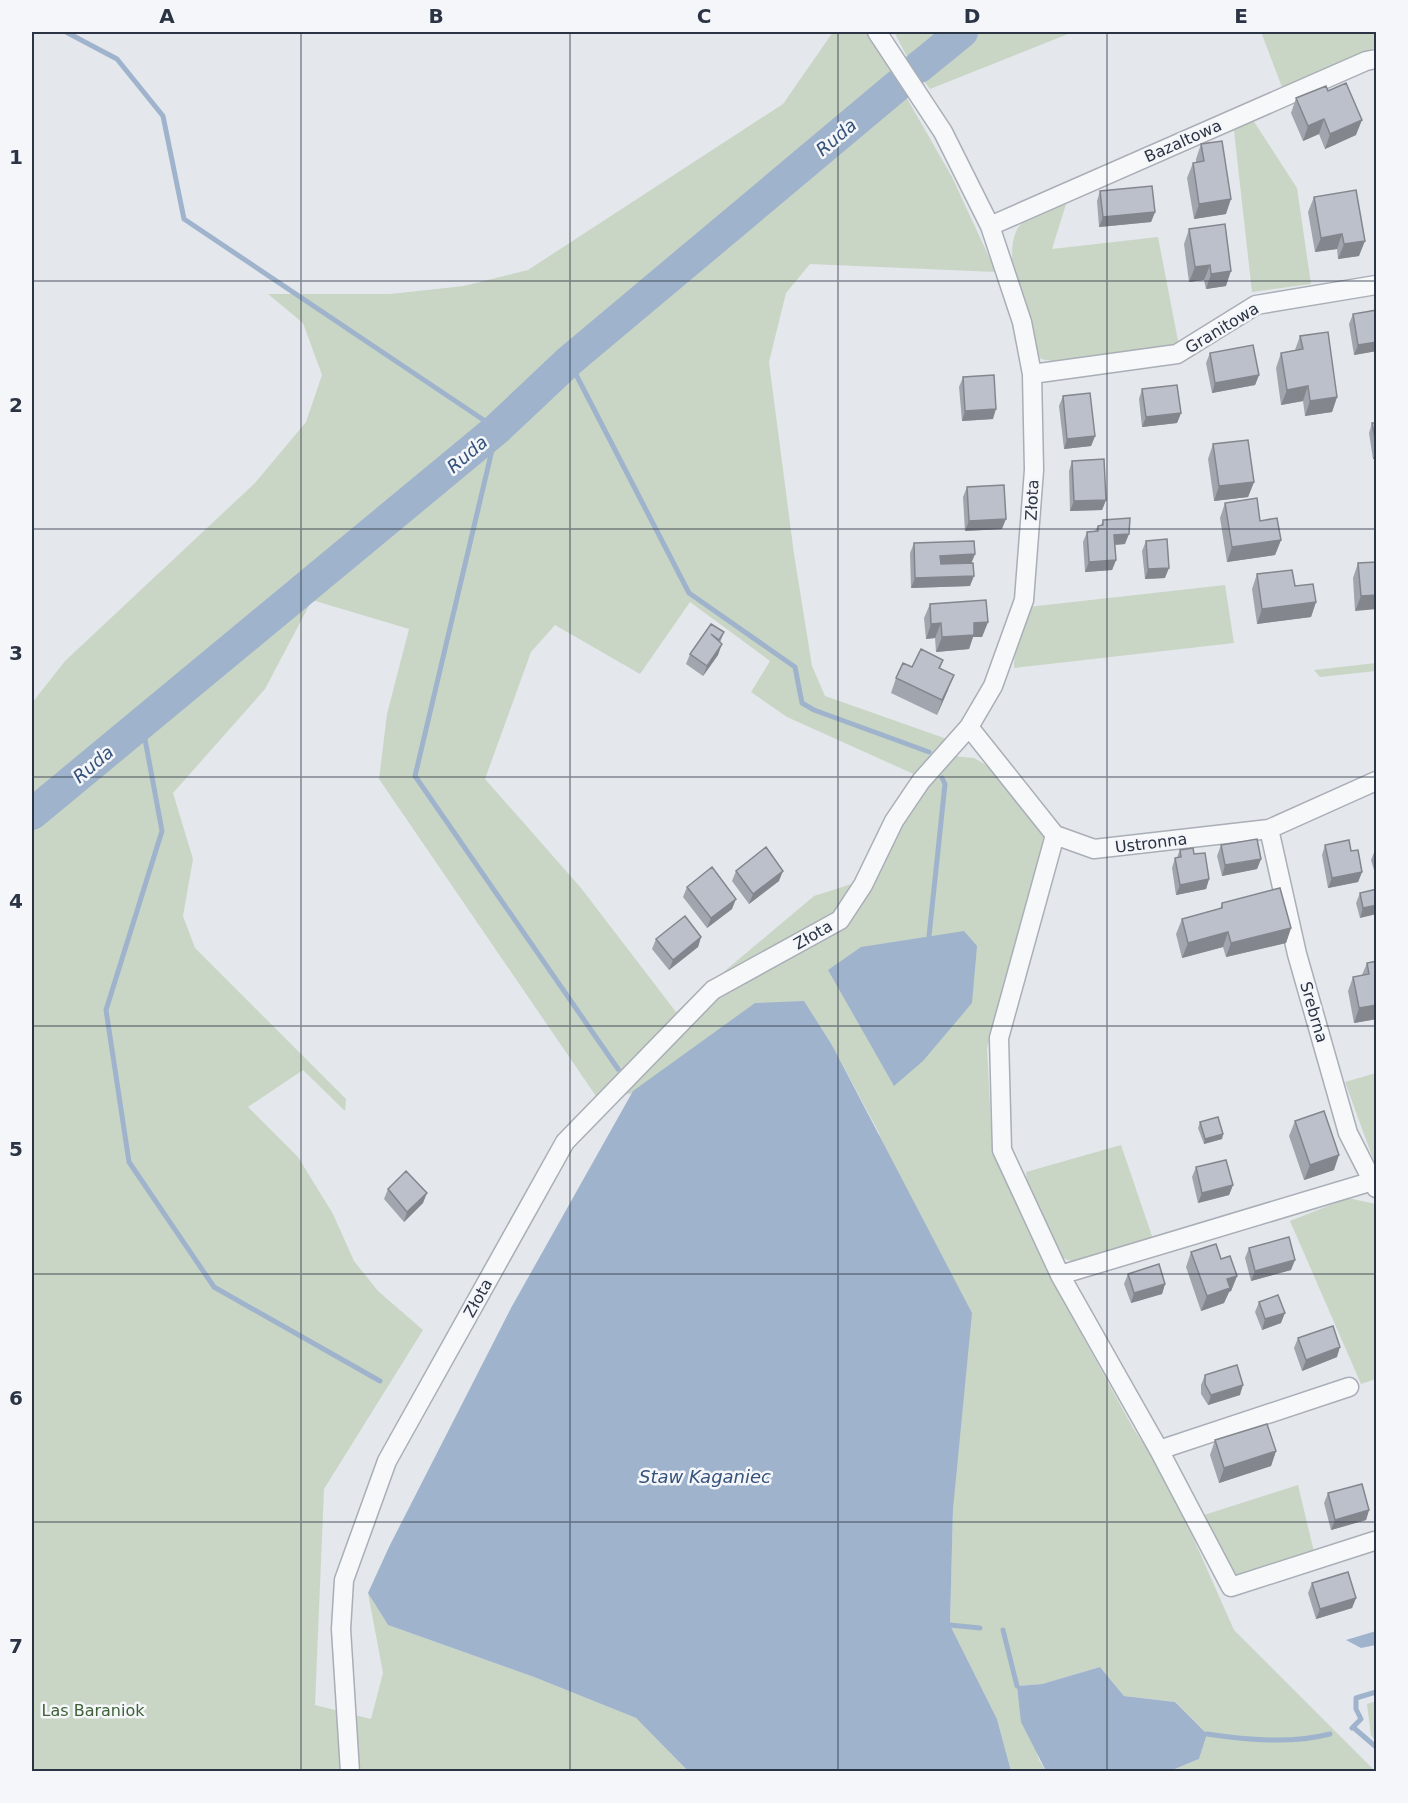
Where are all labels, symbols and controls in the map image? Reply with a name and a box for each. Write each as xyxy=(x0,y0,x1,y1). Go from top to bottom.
text: A xyxy=(159,4,175,28)
text: B xyxy=(428,4,444,28)
text: C xyxy=(697,4,711,28)
text: D xyxy=(964,4,980,28)
text: E xyxy=(1234,4,1248,28)
water label: Ruda xyxy=(811,114,861,160)
street label: Bazaltowa xyxy=(1142,116,1224,166)
text: 1 xyxy=(9,145,23,169)
street label: Granitowa xyxy=(1182,299,1262,357)
text: 2 xyxy=(9,393,23,417)
water label: Ruda xyxy=(442,431,492,477)
street label: Złota xyxy=(1021,479,1043,521)
text: 3 xyxy=(9,641,23,665)
water label: Ruda xyxy=(68,741,118,787)
street label: Ustronna xyxy=(1114,829,1188,857)
text: 4 xyxy=(9,889,23,913)
street label: Złota xyxy=(790,916,836,954)
street label: Srebrna xyxy=(1296,979,1332,1045)
text: 5 xyxy=(9,1137,23,1161)
street label: Złota xyxy=(460,1275,496,1321)
text: 6 xyxy=(9,1386,23,1410)
water label: Staw Kaganiec xyxy=(639,1466,771,1487)
text: 7 xyxy=(9,1634,23,1658)
park label: Las Baraniok xyxy=(42,1701,145,1720)

